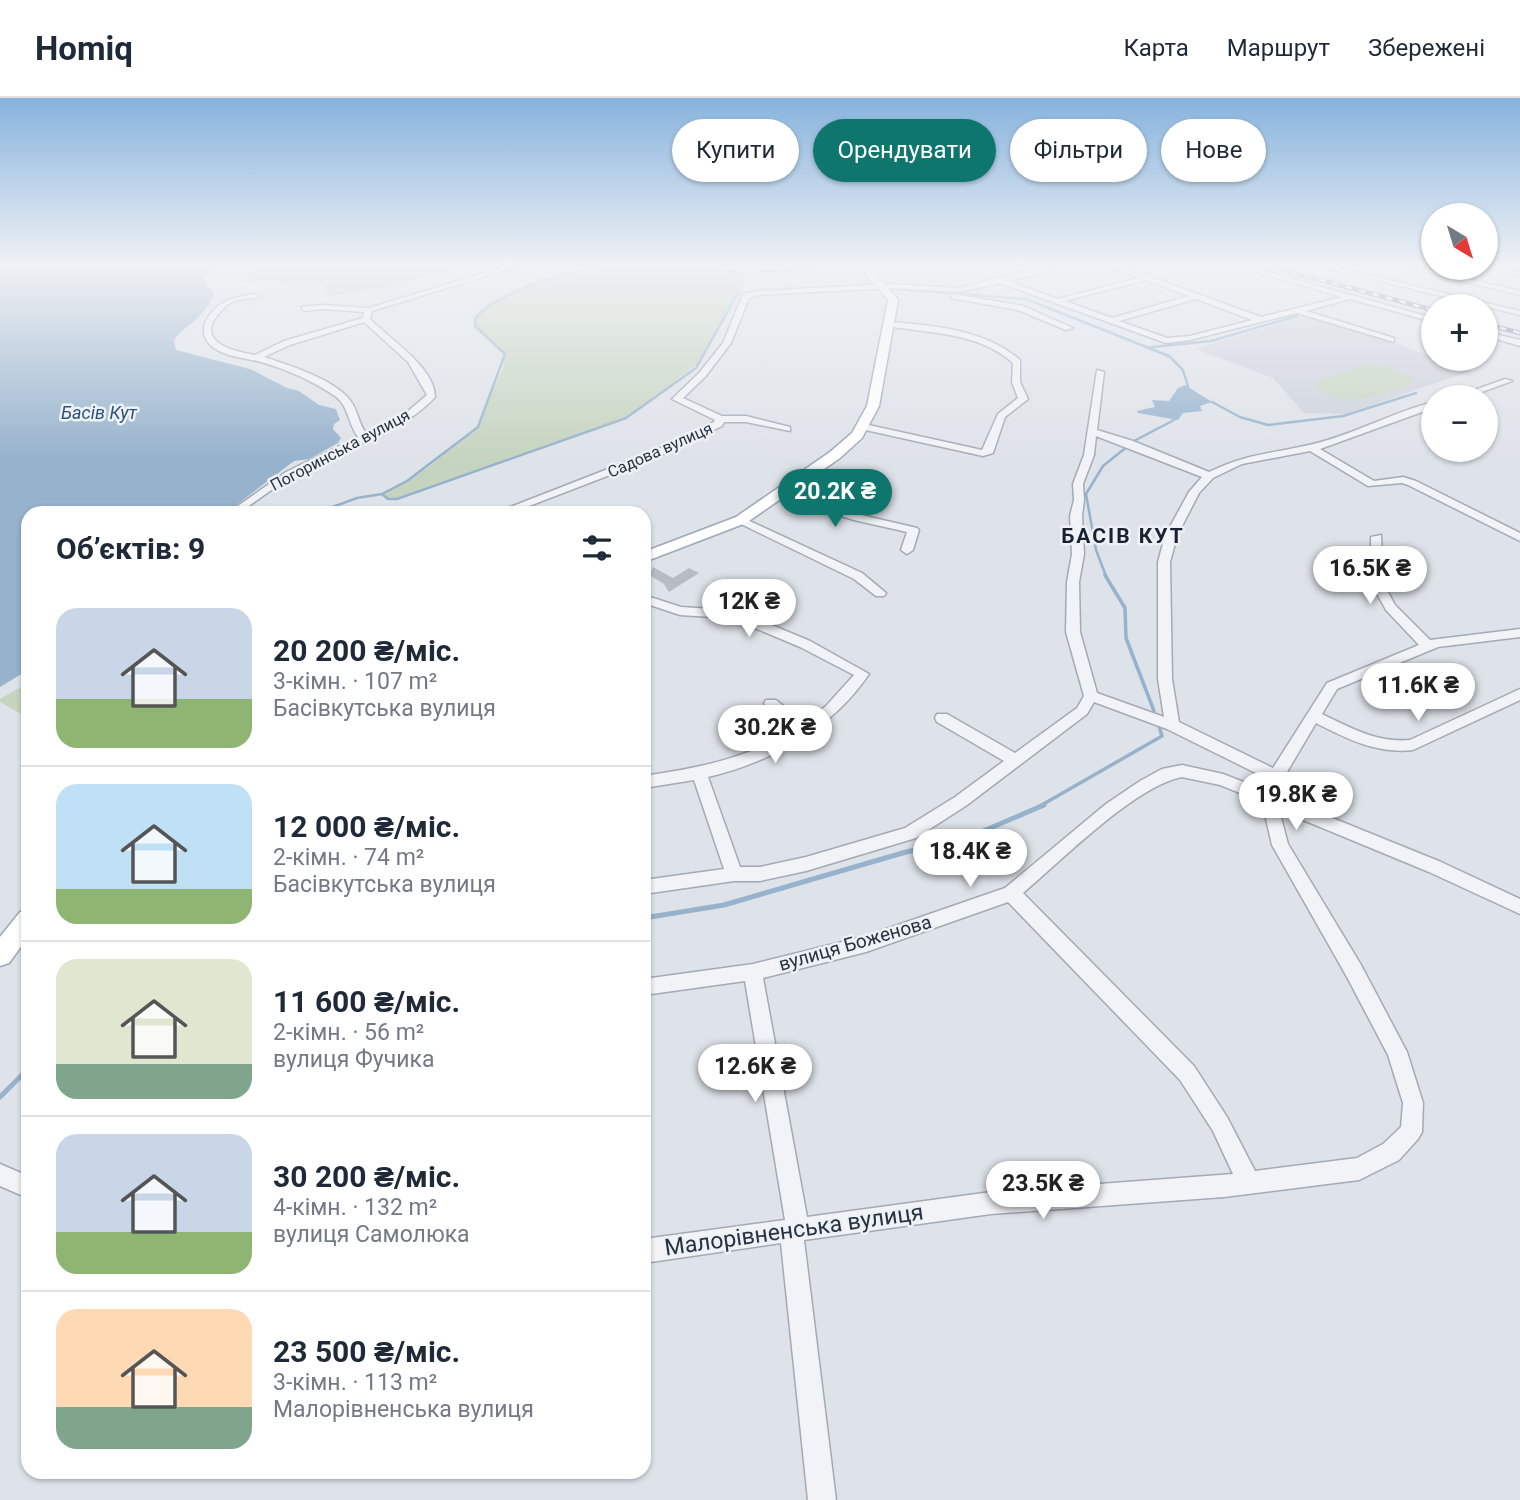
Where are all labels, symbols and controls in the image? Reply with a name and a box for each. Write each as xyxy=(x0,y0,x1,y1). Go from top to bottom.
text: Homiq xyxy=(35,29,133,68)
text: Карта xyxy=(1123,34,1189,62)
text: Маршрут xyxy=(1227,34,1330,62)
text: Збережені xyxy=(1368,34,1485,62)
chip: Купити xyxy=(672,119,799,182)
chip: Орендувати xyxy=(813,119,996,182)
chip: Фільтри xyxy=(1010,119,1147,182)
chip: Нове xyxy=(1161,119,1266,182)
north arrow xyxy=(1421,203,1498,280)
map controls xyxy=(1421,203,1498,462)
button: + xyxy=(1421,294,1498,371)
button: − xyxy=(1421,385,1498,462)
water label: Басів Кут xyxy=(61,402,138,423)
street label: Погоринська вулиця xyxy=(267,405,413,495)
street label: Садова вулиця xyxy=(605,418,715,482)
pin: 20.2K ₴ xyxy=(770,470,900,529)
text: 20.2K ₴ xyxy=(794,478,876,505)
district label: БАСІВ КУТ xyxy=(1061,524,1185,548)
icon: filters xyxy=(578,529,616,567)
text: Об’єктів: 9 xyxy=(56,531,205,566)
pin: 16.5K ₴ xyxy=(1305,546,1435,606)
text: 16.5K ₴ xyxy=(1329,555,1411,582)
pin: 12K ₴ xyxy=(700,580,798,639)
text: 12K ₴ xyxy=(718,588,780,615)
text: 20 200 ₴/міс. xyxy=(273,633,460,668)
icon: home xyxy=(112,636,196,720)
pin: 11.6K ₴ xyxy=(1353,664,1483,723)
text: 3-кімн. · 107 m² xyxy=(273,668,437,695)
text: 11.6K ₴ xyxy=(1377,672,1459,699)
text: Басівкутська вулиця xyxy=(273,695,496,722)
pin: 30.2K ₴ xyxy=(710,706,840,765)
text: 30.2K ₴ xyxy=(734,714,816,741)
pin: 19.8K ₴ xyxy=(1231,772,1361,832)
text: 19.8K ₴ xyxy=(1255,781,1337,808)
text: 12 000 ₴/міс. xyxy=(273,809,460,844)
icon: home xyxy=(112,812,196,896)
pin: 18.4K ₴ xyxy=(905,830,1035,889)
text: 18.4K ₴ xyxy=(929,838,1011,865)
text: 2-кімн. · 74 m² xyxy=(273,844,424,871)
text: Басівкутська вулиця xyxy=(273,871,496,898)
street label: вулиця Боженова xyxy=(776,910,934,976)
text: 11 600 ₴/міс. xyxy=(273,984,460,1019)
icon: home xyxy=(112,987,196,1071)
text: 2-кімн. · 56 m² xyxy=(273,1019,424,1046)
pin: 12.6K ₴ xyxy=(690,1044,820,1104)
text: вулиця Фучика xyxy=(273,1046,434,1073)
text: 12.6K ₴ xyxy=(714,1053,796,1080)
text: 30 200 ₴/міс. xyxy=(273,1159,460,1194)
icon: home xyxy=(112,1162,196,1246)
pin: 23.5K ₴ xyxy=(978,1162,1108,1221)
text: 23.5K ₴ xyxy=(1002,1170,1084,1197)
text: 4-кімн. · 132 m² xyxy=(273,1194,437,1221)
street label: Малорівненська вулиця xyxy=(663,1198,925,1262)
text: вулиця Самолюка xyxy=(273,1221,470,1248)
text: 23 500 ₴/міс. xyxy=(273,1334,460,1369)
icon: home xyxy=(112,1337,196,1421)
text: 3-кімн. · 113 m² xyxy=(273,1369,437,1396)
text: Малорівненська вулиця xyxy=(273,1396,534,1423)

